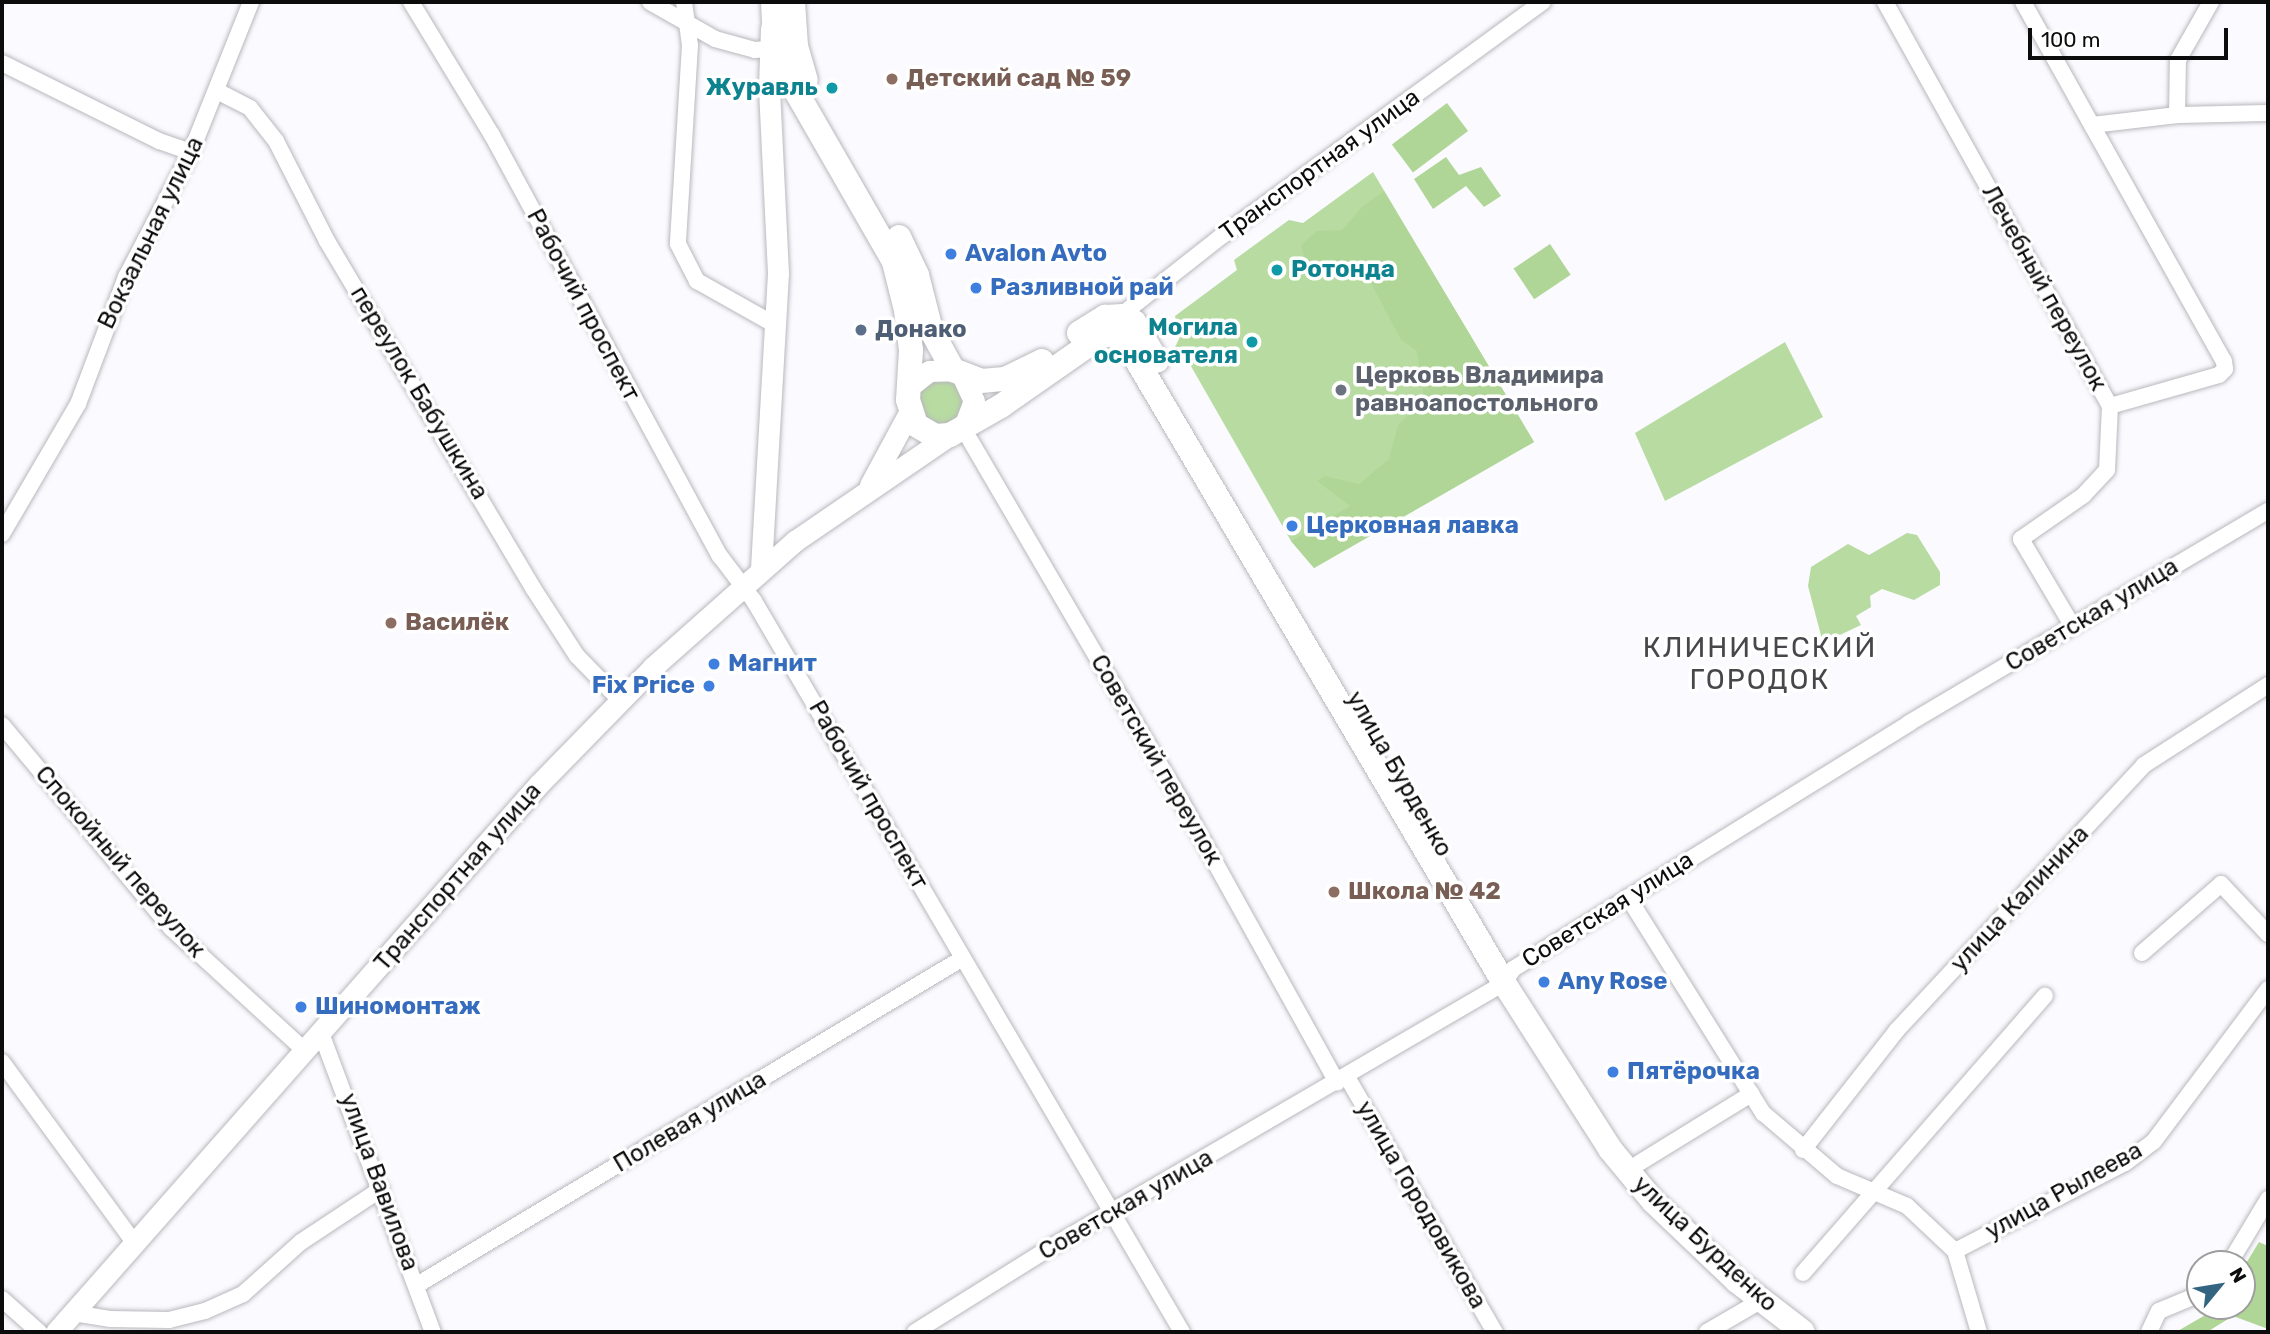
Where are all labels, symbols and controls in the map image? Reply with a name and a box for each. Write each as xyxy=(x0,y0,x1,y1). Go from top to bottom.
scale bar xyxy=(2032,14,2232,58)
text: 100 m xyxy=(2041,27,2100,52)
place label: Детский сад № 59 xyxy=(906,65,1131,93)
marker: Детский сад № 59 xyxy=(884,71,900,87)
place label: Журавль xyxy=(706,74,818,102)
marker: Журавль xyxy=(824,80,840,96)
street label: Транспортная улица xyxy=(1215,83,1425,247)
street label: Вокзальная улица xyxy=(92,132,210,334)
street label: Лечебный переулок xyxy=(1975,180,2113,396)
street label: Рабочий проспект xyxy=(520,204,646,406)
place label: Avalon Avto xyxy=(965,240,1108,268)
marker: Avalon Avto xyxy=(943,246,959,262)
place label: Ротонда xyxy=(1291,256,1395,284)
marker: Ротонда xyxy=(1269,262,1285,278)
place label: Разливной рай xyxy=(990,274,1174,302)
marker: Разливной рай xyxy=(968,280,984,296)
street label: переулок Бабушкина xyxy=(344,281,494,505)
place label: Могила основателя xyxy=(1094,314,1238,370)
place label: Донако xyxy=(875,316,967,344)
marker: Донако xyxy=(853,322,869,338)
marker: Могила основателя xyxy=(1244,334,1260,350)
place label: Церковь Владимира равноапостольного xyxy=(1355,362,1604,418)
marker: Церковь Владимира равноапостольного xyxy=(1333,382,1349,398)
place label: Церковная лавка xyxy=(1306,512,1519,540)
marker: Церковная лавка xyxy=(1284,518,1300,534)
street label: Советская улица xyxy=(2000,552,2184,678)
place label: Василёк xyxy=(405,609,509,637)
marker: Василёк xyxy=(383,615,399,631)
district label: КЛИНИЧЕСКИЙ ГОРОДОК xyxy=(1644,631,1876,697)
place label: Магнит xyxy=(728,650,817,678)
street label: Советский переулок xyxy=(1084,650,1228,870)
marker: Магнит xyxy=(706,656,722,672)
place label: Fix Price xyxy=(592,672,695,700)
marker: Fix Price xyxy=(701,678,717,694)
street label: улица Бурденко xyxy=(1340,686,1458,862)
street label: Рабочий проспект xyxy=(802,696,934,894)
street label: Спокойный переулок xyxy=(29,760,211,964)
street label: Транспортная улица xyxy=(368,777,548,977)
street label: улица Калинина xyxy=(1945,820,2095,978)
street label: Советская улица xyxy=(1517,846,1699,974)
place label: Школа № 42 xyxy=(1348,878,1501,906)
marker: Школа № 42 xyxy=(1326,884,1342,900)
place label: Any Rose xyxy=(1558,968,1668,996)
marker: Any Rose xyxy=(1536,974,1552,990)
place label: Шиномонтаж xyxy=(315,993,481,1021)
marker: Шиномонтаж xyxy=(293,999,309,1015)
place label: Пятёрочка xyxy=(1627,1058,1760,1086)
marker: Пятёрочка xyxy=(1605,1064,1621,1080)
street label: Полевая улица xyxy=(609,1065,771,1179)
street label: улица Вавилова xyxy=(334,1089,424,1275)
street label: улица Городовикова xyxy=(1350,1096,1492,1314)
street label: улица Рылеева xyxy=(1981,1136,2147,1246)
street label: Советская улица xyxy=(1034,1143,1218,1267)
street label: улица Бурденко xyxy=(1627,1170,1783,1318)
north arrow xyxy=(2186,1250,2256,1320)
text: N xyxy=(2225,1264,2251,1287)

